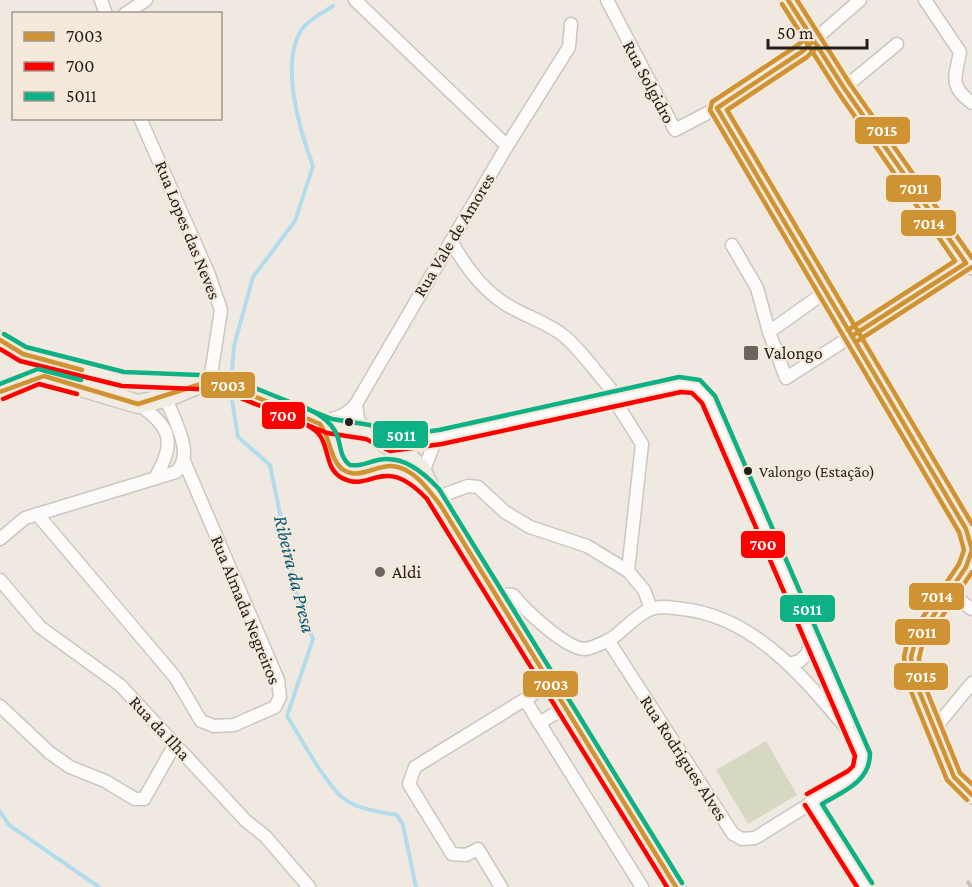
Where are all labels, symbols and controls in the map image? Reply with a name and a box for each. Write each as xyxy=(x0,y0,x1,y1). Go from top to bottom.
legend xyxy=(12,12,222,120)
scale bar xyxy=(768,12,867,50)
text: 50 m xyxy=(777,23,814,43)
text: 7003 xyxy=(66,26,103,46)
street label: Rua Solgidro xyxy=(619,37,679,127)
text: 700 xyxy=(66,56,94,76)
text: 5011 xyxy=(66,86,97,106)
line badge: 7015 xyxy=(854,116,911,145)
text: 7015 xyxy=(866,122,898,139)
street label: Rua Lopes das Neves xyxy=(151,158,225,302)
street label: Rua Vale de Amores xyxy=(409,170,499,300)
line badge: 7011 xyxy=(885,174,942,203)
text: 7011 xyxy=(899,180,929,197)
line badge: 7014 xyxy=(900,209,957,237)
text: 7014 xyxy=(913,215,945,232)
place label: Valongo xyxy=(764,343,823,363)
marker: Valongo xyxy=(742,344,760,362)
line badge: 7003 xyxy=(200,371,256,399)
text: 7003 xyxy=(211,377,245,394)
line badge: 700 xyxy=(261,401,306,430)
text: 700 xyxy=(270,407,296,424)
unlabelled marker xyxy=(343,416,355,428)
line badge: 5011 xyxy=(372,420,429,449)
text: 5011 xyxy=(386,427,416,444)
place label: Valongo (Estação) xyxy=(759,463,875,481)
marker: Valongo (Estação) xyxy=(742,465,754,477)
water label: Ribeira da Presa xyxy=(270,513,320,635)
line badge: 700 xyxy=(740,530,786,559)
street label: Rua Almada Negreiros xyxy=(207,533,285,687)
text: 700 xyxy=(750,536,776,553)
place label: Aldi xyxy=(392,562,421,582)
marker: Aldi xyxy=(373,565,387,579)
line badge: 7014 xyxy=(908,582,965,611)
text: 7014 xyxy=(921,588,953,605)
line badge: 5011 xyxy=(779,594,836,623)
text: 5011 xyxy=(792,601,822,618)
line badge: 7011 xyxy=(894,618,951,646)
text: 7011 xyxy=(907,624,937,641)
line badge: 7015 xyxy=(893,662,949,691)
text: 7015 xyxy=(905,668,937,685)
line badge: 7003 xyxy=(522,670,579,698)
text: 7003 xyxy=(534,676,568,693)
street label: Rua da Ilha xyxy=(125,692,195,764)
street label: Rua Rodrigues Alves xyxy=(636,692,732,824)

